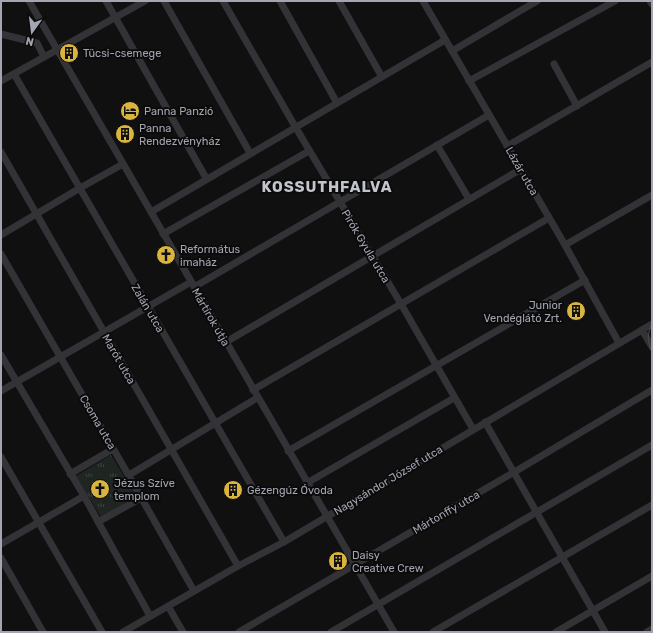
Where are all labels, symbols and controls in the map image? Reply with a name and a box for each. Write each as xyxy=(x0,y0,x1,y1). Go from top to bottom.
north arrow xyxy=(12,12,52,52)
text: N xyxy=(24,34,35,48)
building icon: Tücsi-csemege xyxy=(58,42,80,64)
place label: Tücsi-csemege xyxy=(83,47,161,60)
hotel icon: Panna Panzió xyxy=(119,100,141,122)
place label: Panna Panzió xyxy=(144,105,213,118)
place label: Panna Rendezvényház xyxy=(139,122,221,148)
building icon: Panna Rendezvényház xyxy=(114,123,136,145)
street label: Lázár utca xyxy=(503,145,541,198)
district label: KOSSUTHFALVA xyxy=(262,178,392,196)
street label: Pirók Gyula utca xyxy=(339,207,393,285)
place label: Református imaház xyxy=(180,243,241,269)
church icon: Református imaház xyxy=(155,244,177,266)
street label: Zalán utca xyxy=(128,282,167,335)
street label: Mártírok útja xyxy=(189,286,232,348)
place label: Junior Vendéglátó Zrt. xyxy=(483,299,563,325)
building icon: Junior Vendéglátó Zrt. xyxy=(565,300,587,322)
street label: Marót utca xyxy=(99,332,138,386)
street label: Csoma utca xyxy=(77,393,118,452)
street label: Nagysándor József utca xyxy=(332,443,445,518)
place label: Jézus Szíve templom xyxy=(114,477,175,503)
church icon: Jézus Szíve templom xyxy=(89,478,111,500)
building icon: Gézengúz Óvoda xyxy=(222,479,244,501)
place label: Gézengúz Óvoda xyxy=(247,484,333,497)
street label: Mártonffy utca xyxy=(410,488,482,537)
place label: Daisy Creative Crew xyxy=(352,549,424,575)
building icon: Daisy Creative Crew xyxy=(327,550,349,572)

